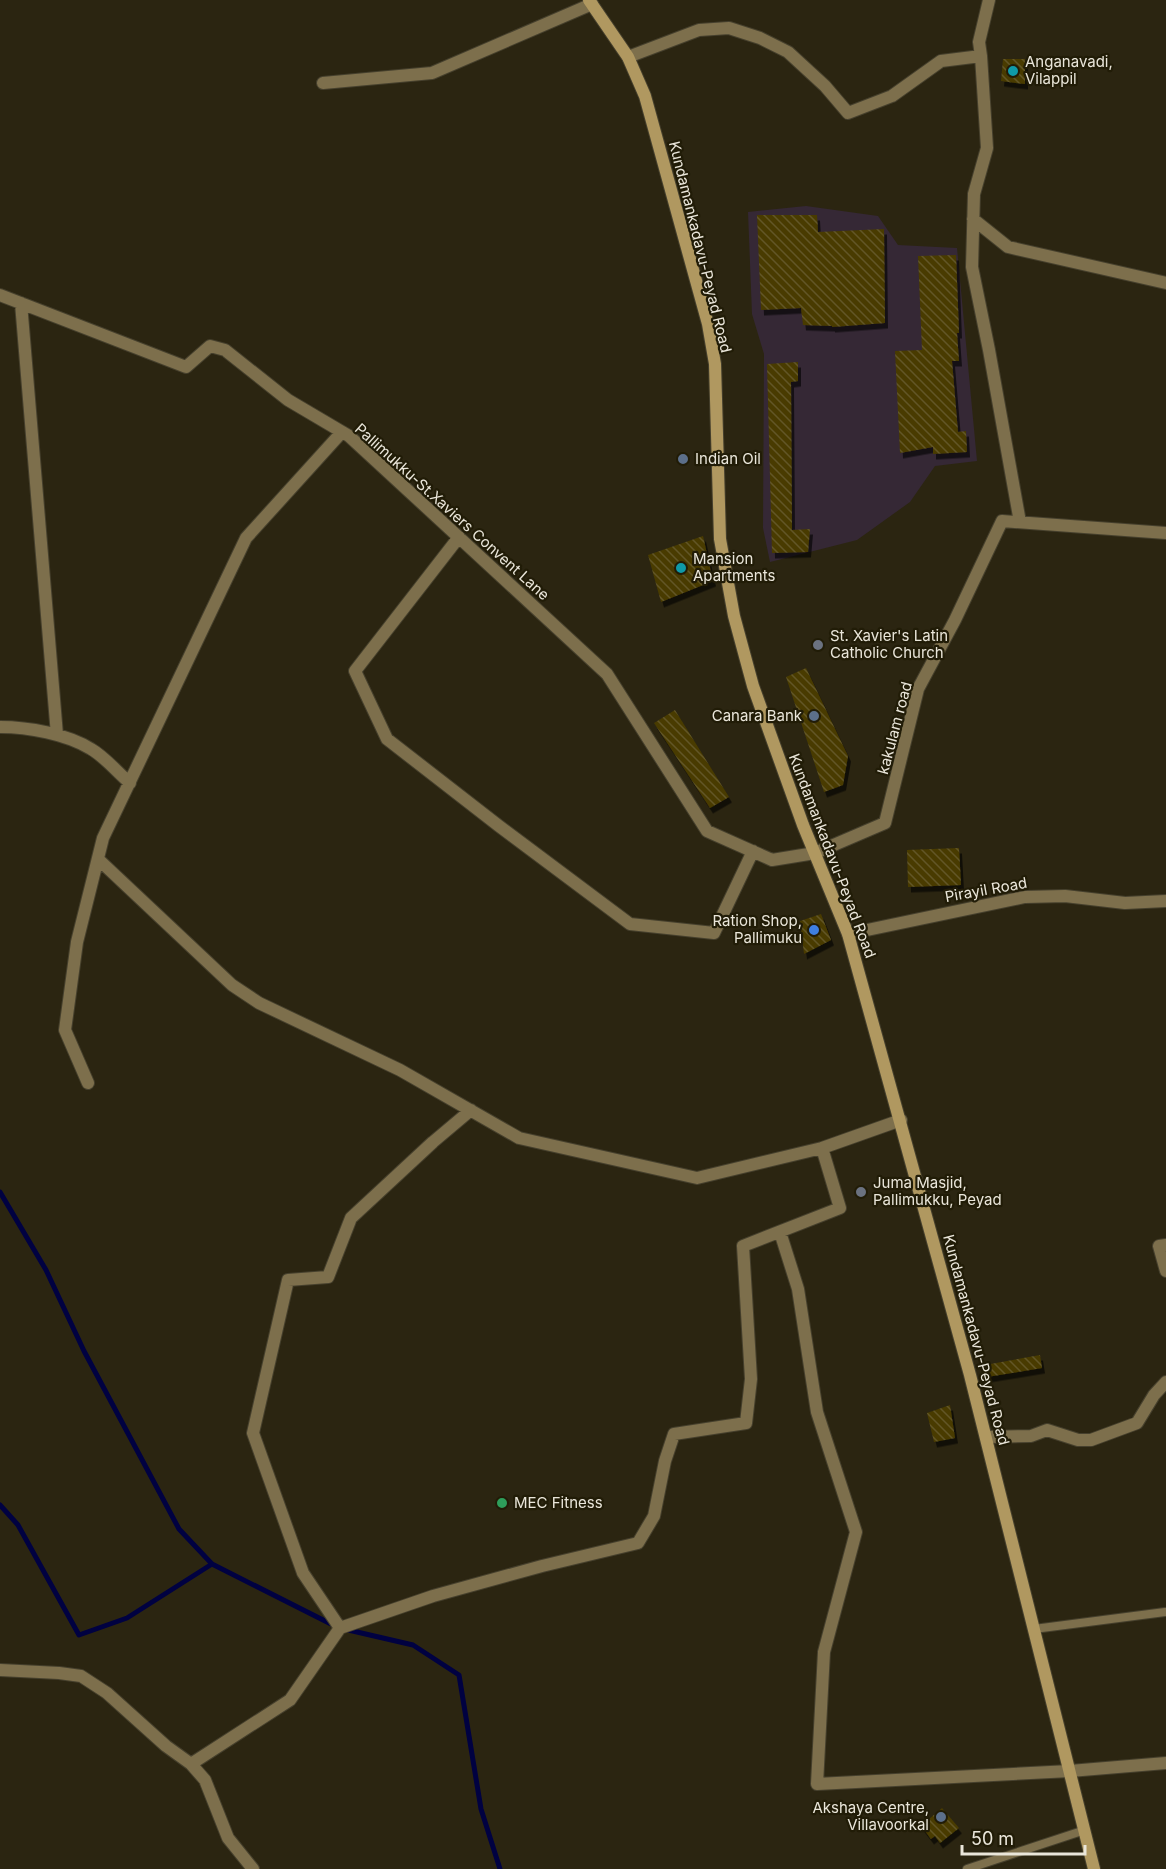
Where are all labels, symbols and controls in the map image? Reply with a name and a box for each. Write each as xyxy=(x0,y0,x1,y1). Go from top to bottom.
place label: Anganavadi, Vilappil xyxy=(1025,52,1113,88)
marker: Anganavadi, Vilappil xyxy=(1006,64,1020,78)
street label: Kundamankadavu-Peyad Road xyxy=(665,139,736,355)
street label: Pallimukku-St.Xaviers Convent Lane xyxy=(351,419,554,604)
place label: Indian Oil xyxy=(695,449,761,468)
marker: Indian Oil xyxy=(676,452,690,466)
place label: Mansion Apartments xyxy=(693,549,775,585)
marker: Mansion Apartments xyxy=(674,561,688,575)
place label: St. Xavier's Latin Catholic Church xyxy=(830,626,948,662)
marker: St. Xavier's Latin Catholic Church xyxy=(811,638,825,652)
street label: kakulam road xyxy=(873,679,916,776)
place label: Canara Bank xyxy=(712,706,803,725)
marker: Canara Bank xyxy=(807,709,821,723)
street label: Kundamankadavu-Peyad Road xyxy=(785,751,880,961)
street label: Pirayil Road xyxy=(943,873,1029,906)
place label: Ration Shop, Pallimuku xyxy=(712,911,802,947)
marker: Ration Shop, Pallimuku xyxy=(807,923,821,937)
place label: Juma Masjid, Pallimukku, Peyad xyxy=(873,1173,1002,1209)
marker: Juma Masjid, Pallimukku, Peyad xyxy=(854,1185,868,1199)
street label: Kundamankadavu-Peyad Road xyxy=(939,1232,1014,1447)
place label: MEC Fitness xyxy=(514,1493,603,1512)
marker: MEC Fitness xyxy=(495,1496,509,1510)
place label: Akshaya Centre, Villavoorkal xyxy=(812,1798,929,1834)
marker: Akshaya Centre, Villavoorkal xyxy=(934,1810,948,1824)
scale bar xyxy=(962,1818,1085,1856)
text: 50 m xyxy=(971,1828,1014,1849)

